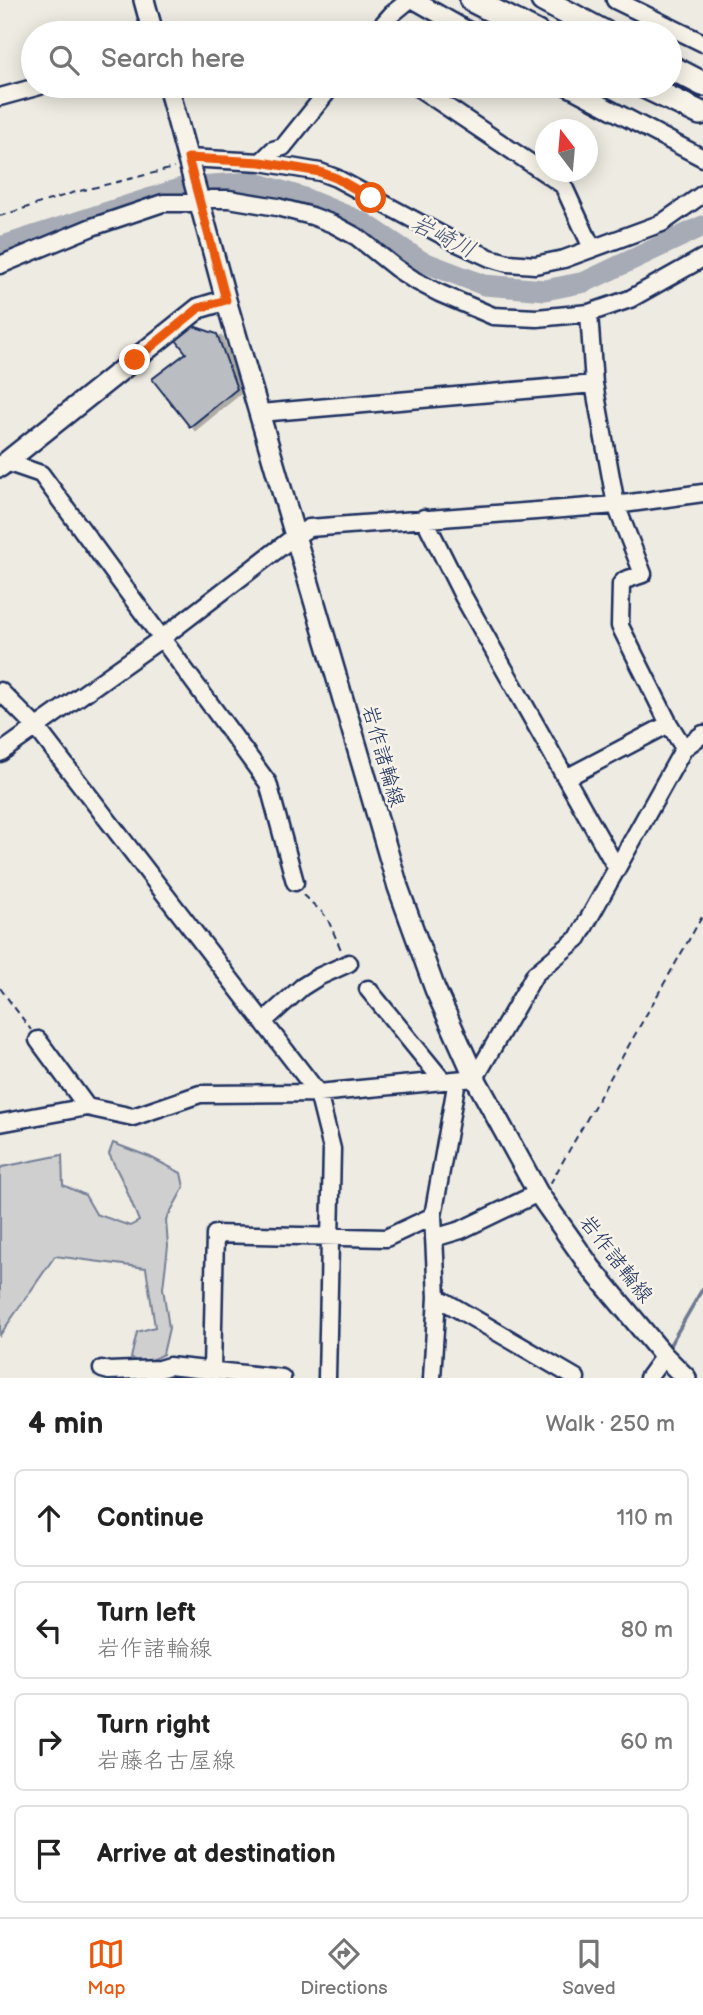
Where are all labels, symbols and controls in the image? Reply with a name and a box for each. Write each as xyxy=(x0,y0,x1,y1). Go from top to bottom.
search box xyxy=(21,21,682,98)
icon: search xyxy=(45,41,83,79)
text: Search here xyxy=(101,44,245,75)
north arrow xyxy=(535,119,598,182)
route start xyxy=(355,182,386,213)
water label: 岩崎川 xyxy=(406,209,480,265)
route end xyxy=(119,344,150,375)
street label: 岩作諸輪線 xyxy=(357,702,409,810)
street label: 岩作諸輪線 xyxy=(574,1210,658,1308)
text: 4 min xyxy=(28,1406,103,1442)
text: Walk · 250 m xyxy=(545,1410,675,1438)
icon: ahead xyxy=(30,1499,68,1537)
text: Continue xyxy=(97,1503,204,1534)
text: 110 m xyxy=(616,1504,673,1532)
text: Turn left xyxy=(97,1598,196,1629)
icon: left xyxy=(30,1611,68,1649)
text: 80 m xyxy=(621,1616,673,1644)
text: 岩作諸輪線 xyxy=(97,1635,212,1663)
text: Turn right xyxy=(97,1710,210,1741)
icon: right xyxy=(30,1723,68,1761)
text: 60 m xyxy=(620,1728,673,1756)
text: 岩藤名古屋線 xyxy=(97,1747,235,1775)
icon: arrive xyxy=(30,1835,68,1873)
text: Arrive at destination xyxy=(97,1839,336,1870)
tab: Map xyxy=(87,1935,126,2000)
tab: Directions xyxy=(300,1935,388,2000)
tab: Saved xyxy=(562,1935,616,2000)

